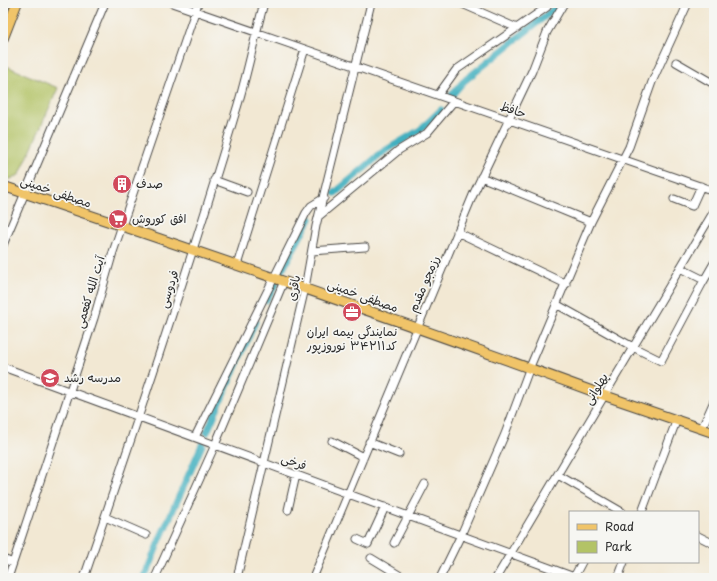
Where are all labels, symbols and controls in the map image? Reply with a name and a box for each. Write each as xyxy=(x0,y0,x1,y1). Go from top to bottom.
street label: حافظ xyxy=(498,96,529,122)
street label: مصطفی خمینی xyxy=(18,170,94,212)
building icon: صدف xyxy=(111,173,133,195)
place label: صدف xyxy=(136,174,163,192)
supermarket icon: افق کوروش xyxy=(107,208,129,230)
place label: افق کوروش xyxy=(132,209,186,227)
street label: آیت الله کفعمی xyxy=(69,252,109,330)
street label: رزمجو مقدم xyxy=(403,252,444,315)
street label: فردوسی xyxy=(153,267,183,310)
street label: باقری xyxy=(282,273,304,302)
street label: مصطفی خمینی xyxy=(325,274,401,316)
office icon: نمایندگی بیمه ایران کد۳۴۲۱۱ نوروزپور xyxy=(341,301,363,323)
place label: نمایندگی بیمه ایران کد۳۴۲۱۱ نوروزپور xyxy=(306,322,397,354)
school or university icon: مدرسه رشد xyxy=(39,367,61,389)
place label: مدرسه رشد xyxy=(64,368,121,386)
street label: پهلوانی xyxy=(579,369,612,408)
street label: فرخی xyxy=(279,448,310,474)
legend xyxy=(569,511,699,563)
text: Road xyxy=(605,517,634,535)
text: Park xyxy=(605,537,632,555)

